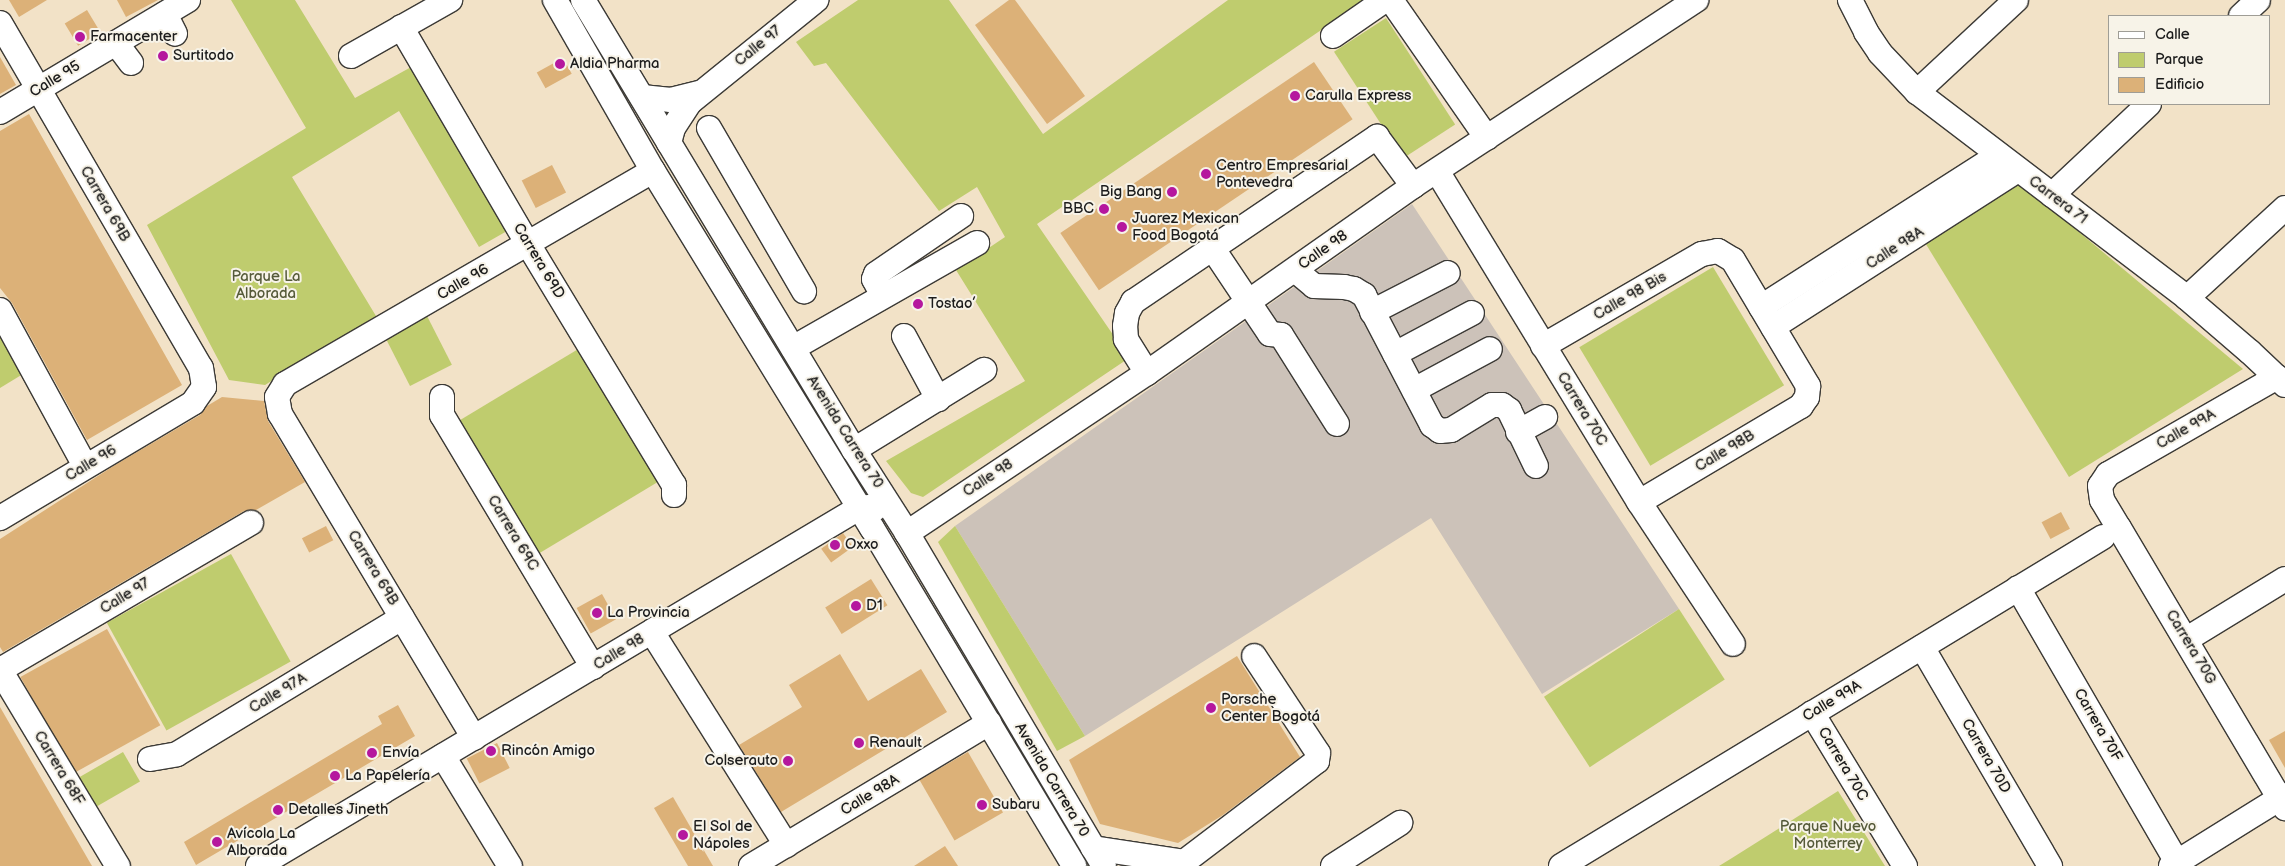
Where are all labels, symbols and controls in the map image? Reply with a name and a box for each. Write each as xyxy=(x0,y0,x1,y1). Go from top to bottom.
legend xyxy=(2108,15,2270,105)
street label: Calle 97 xyxy=(731,22,785,70)
text: Calle xyxy=(2155,25,2190,44)
place label: Farmacenter xyxy=(90,28,177,46)
marker: Farmacenter xyxy=(74,31,86,43)
place label: Surtitodo xyxy=(173,47,234,65)
marker: Surtitodo xyxy=(157,50,169,62)
text: Parque xyxy=(2155,50,2203,69)
place label: Aldia Pharma xyxy=(570,55,660,73)
street label: Calle 95 xyxy=(26,57,84,101)
marker: Aldia Pharma xyxy=(554,58,566,70)
text: Edificio xyxy=(2155,75,2204,94)
place label: Carulla Express xyxy=(1305,87,1412,105)
marker: Carulla Express xyxy=(1289,90,1301,102)
place label: Centro Empresarial Pontevedra xyxy=(1216,156,1348,191)
street label: Carrera 69B xyxy=(76,163,134,245)
marker: Centro Empresarial Pontevedra xyxy=(1200,168,1212,180)
street label: Carrera 71 xyxy=(2025,172,2091,228)
place label: Big Bang xyxy=(1100,183,1162,201)
marker: Big Bang xyxy=(1166,186,1178,198)
place label: BBC xyxy=(1063,200,1094,218)
marker: BBC xyxy=(1098,203,1110,215)
place label: Juarez Mexican Food Bogotá xyxy=(1132,209,1239,244)
street label: Carrera 69D xyxy=(509,220,569,302)
marker: Juarez Mexican Food Bogotá xyxy=(1116,221,1128,233)
street label: Calle 98A xyxy=(1863,223,1927,273)
street label: Calle 98 xyxy=(1295,227,1351,273)
street label: Calle 96 xyxy=(434,260,492,304)
park label: Parque La Alborada xyxy=(231,267,301,302)
street label: Calle 98 Bis xyxy=(1590,268,1670,324)
place label: Tostao’ xyxy=(928,295,975,313)
marker: Tostao’ xyxy=(912,298,924,310)
street label: Carrera 70C xyxy=(1553,369,1611,449)
street label: Avenida Carrera 70 xyxy=(803,372,887,492)
street label: Calle 99A xyxy=(2153,405,2219,453)
street label: Calle 98B xyxy=(1692,426,1758,476)
street label: Calle 96 xyxy=(62,441,120,485)
street label: Calle 98 xyxy=(960,455,1016,501)
street label: Carrera 69C xyxy=(483,492,543,574)
street label: Carrera 69B xyxy=(344,527,402,609)
place label: Oxxo xyxy=(845,536,879,554)
marker: Oxxo xyxy=(829,539,841,551)
street label: Calle 97 xyxy=(97,574,153,618)
place label: D1 xyxy=(866,597,883,615)
marker: D1 xyxy=(850,600,862,612)
place label: La Provincia xyxy=(607,604,690,622)
marker: La Provincia xyxy=(591,607,603,619)
street label: Carrera 70G xyxy=(2162,607,2220,687)
street label: Calle 98 xyxy=(590,630,648,674)
street label: Calle 97A xyxy=(246,669,310,717)
street label: Calle 99A xyxy=(1799,676,1865,726)
street label: Carrera 70F xyxy=(2070,685,2126,765)
place label: Porsche Center Bogotá xyxy=(1221,690,1320,725)
marker: Porsche Center Bogotá xyxy=(1205,702,1217,714)
street label: Carrera 70D xyxy=(1957,715,2015,797)
street label: Avenida Carrera 70 xyxy=(1011,720,1093,840)
street label: Carrera 70C xyxy=(1814,724,1872,804)
street label: Carrera 68F xyxy=(30,728,88,808)
place label: Renault xyxy=(869,734,922,752)
marker: Renault xyxy=(853,737,865,749)
place label: Rincón Amigo xyxy=(501,742,595,760)
place label: Envía xyxy=(382,744,420,762)
marker: Rincón Amigo xyxy=(485,745,497,757)
marker: Envía xyxy=(366,747,378,759)
place label: Colserauto xyxy=(705,752,778,770)
marker: Colserauto xyxy=(782,755,794,767)
place label: La Papelería xyxy=(345,767,430,785)
marker: La Papelería xyxy=(329,770,341,782)
street label: Calle 98A xyxy=(837,770,903,820)
place label: Subaru xyxy=(992,796,1040,814)
marker: Subaru xyxy=(976,799,988,811)
place label: Detalles Jineth xyxy=(288,801,389,819)
marker: Detalles Jineth xyxy=(272,804,284,816)
place label: El Sol de Nápoles xyxy=(693,817,753,852)
park label: Parque Nuevo Monterrey xyxy=(1780,817,1876,852)
place label: Avícola La Alborada xyxy=(227,824,295,859)
marker: El Sol de Nápoles xyxy=(677,829,689,841)
marker: Avícola La Alborada xyxy=(211,836,223,848)

